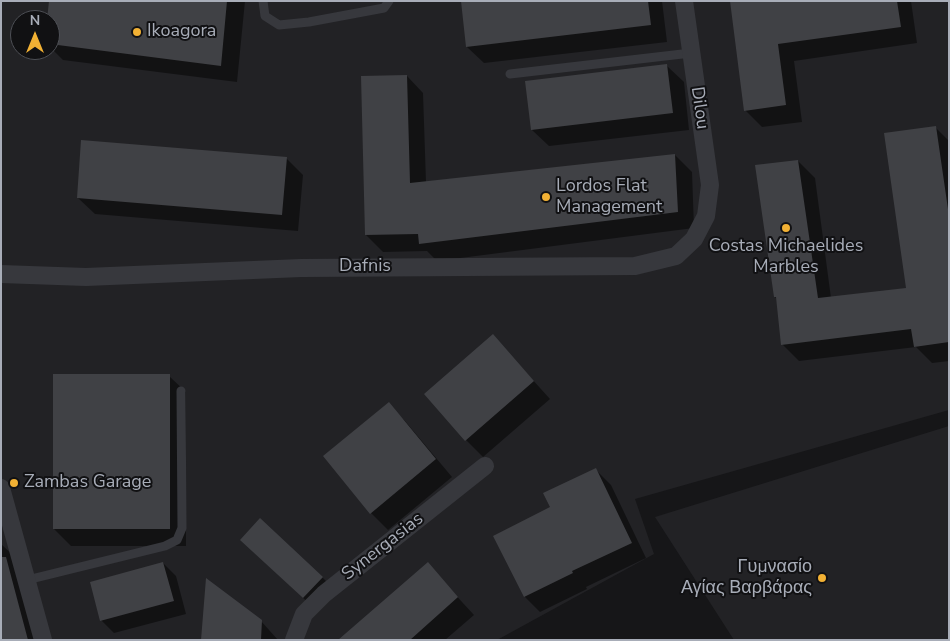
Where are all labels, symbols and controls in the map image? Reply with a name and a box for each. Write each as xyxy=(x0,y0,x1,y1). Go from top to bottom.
north arrow xyxy=(10,10,60,60)
text: N xyxy=(30,11,40,30)
place label: Ikoagora xyxy=(147,21,216,43)
marker: Ikoagora xyxy=(131,26,143,38)
street label: Dilou xyxy=(685,85,713,131)
place label: Lordos Flat Management xyxy=(556,176,662,218)
marker: Lordos Flat Management xyxy=(540,191,552,203)
marker: Costas Michaelides Marbles xyxy=(780,222,792,234)
place label: Costas Michaelides Marbles xyxy=(709,236,863,278)
street label: Dafnis xyxy=(339,256,391,278)
place label: Zambas Garage xyxy=(24,472,151,494)
marker: Zambas Garage xyxy=(8,477,20,489)
street label: Synergasias xyxy=(338,508,428,586)
place label: Γυμνασίο Αγίας Βαρβάρας xyxy=(681,557,812,600)
marker: Γυμνασίο Αγίας Βαρβάρας xyxy=(816,572,828,584)

